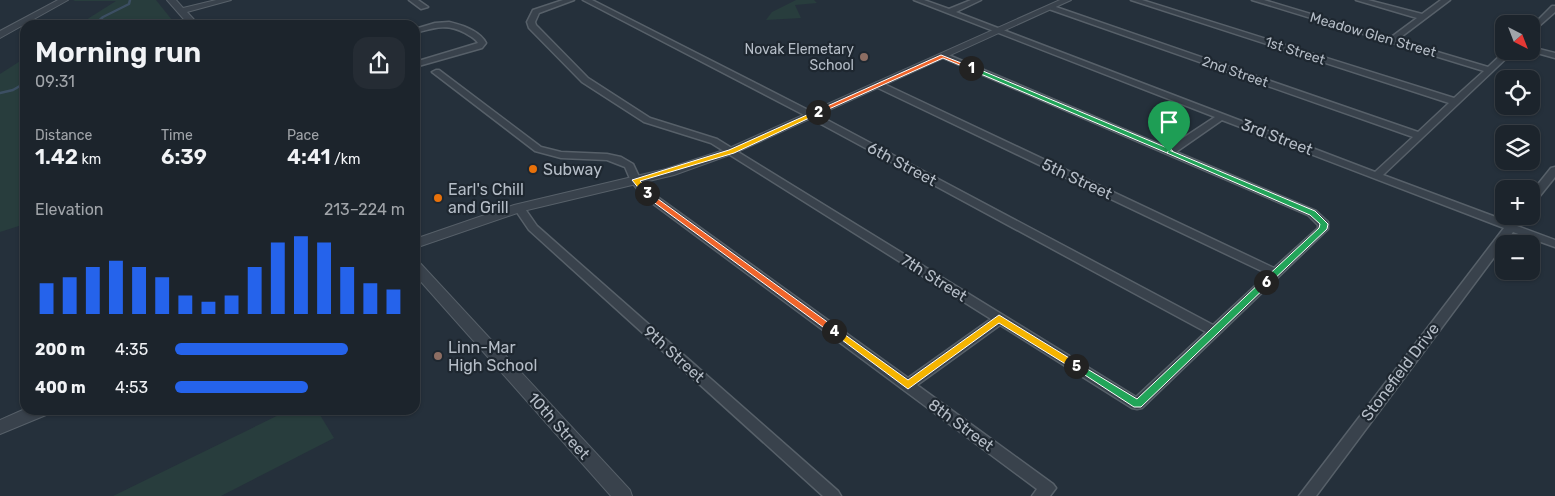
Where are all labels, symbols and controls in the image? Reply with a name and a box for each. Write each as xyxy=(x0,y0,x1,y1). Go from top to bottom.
street label: Meadow Glen Street xyxy=(1308,9,1438,61)
north arrow xyxy=(1495,15,1540,60)
map controls xyxy=(1495,15,1540,280)
street label: 1st Street xyxy=(1263,33,1328,69)
text: Morning run xyxy=(35,36,201,69)
button: share xyxy=(353,37,405,89)
place label: Novak Elemetary School xyxy=(745,41,854,74)
marker: Novak Elemetary School xyxy=(858,51,870,63)
street label: 2nd Street xyxy=(1200,53,1271,91)
pin: 1 xyxy=(958,56,984,80)
text: 1 xyxy=(968,60,975,77)
button: locate xyxy=(1495,70,1540,115)
text: 09:31 xyxy=(35,72,75,91)
pin: 2 xyxy=(806,100,830,124)
pin xyxy=(1148,101,1190,152)
text: 2 xyxy=(814,104,823,121)
icon: arrive xyxy=(1155,108,1183,136)
street label: 3rd Street xyxy=(1238,115,1316,159)
button: layers xyxy=(1495,125,1540,170)
text: Distance xyxy=(35,127,92,144)
text: Time xyxy=(161,127,193,144)
text: Pace xyxy=(287,127,319,144)
street label: 6th Street xyxy=(864,138,940,190)
text: 1.42 xyxy=(35,144,78,169)
text: 6:39 xyxy=(161,144,207,169)
text: 4:41 xyxy=(287,144,331,169)
text: km xyxy=(78,151,101,168)
text: /km xyxy=(331,151,360,168)
street label: 5th Street xyxy=(1039,154,1115,204)
place label: Subway xyxy=(543,160,602,179)
marker: Subway xyxy=(527,163,539,175)
place label: Earl's Chill and Grill xyxy=(448,180,524,217)
pin: 3 xyxy=(634,180,660,206)
button: + xyxy=(1495,180,1540,225)
text: 3 xyxy=(643,185,652,202)
marker: Earl's Chill and Grill xyxy=(432,192,444,204)
text: Elevation xyxy=(35,200,104,219)
text: 213–224 m xyxy=(324,200,405,219)
button: − xyxy=(1495,235,1540,280)
street label: 7th Street xyxy=(897,250,971,306)
pin: 6 xyxy=(1254,270,1278,294)
text: 6 xyxy=(1262,274,1271,291)
pin: 4 xyxy=(822,318,846,344)
street label: Stonefield Drive xyxy=(1357,319,1443,425)
street label: 9th Street xyxy=(640,322,708,386)
text: 4 xyxy=(830,323,839,340)
place label: Linn-Mar High School xyxy=(448,338,537,375)
text: 200 m xyxy=(35,340,85,359)
text: 4:35 xyxy=(115,340,148,359)
marker: Linn-Mar High School xyxy=(432,350,444,362)
pin: 5 xyxy=(1064,354,1088,378)
text: 5 xyxy=(1072,358,1081,375)
text: 400 m xyxy=(35,378,86,397)
text: 4:53 xyxy=(115,378,148,397)
street label: 10th Street xyxy=(524,389,594,463)
street label: 8th Street xyxy=(925,395,997,455)

